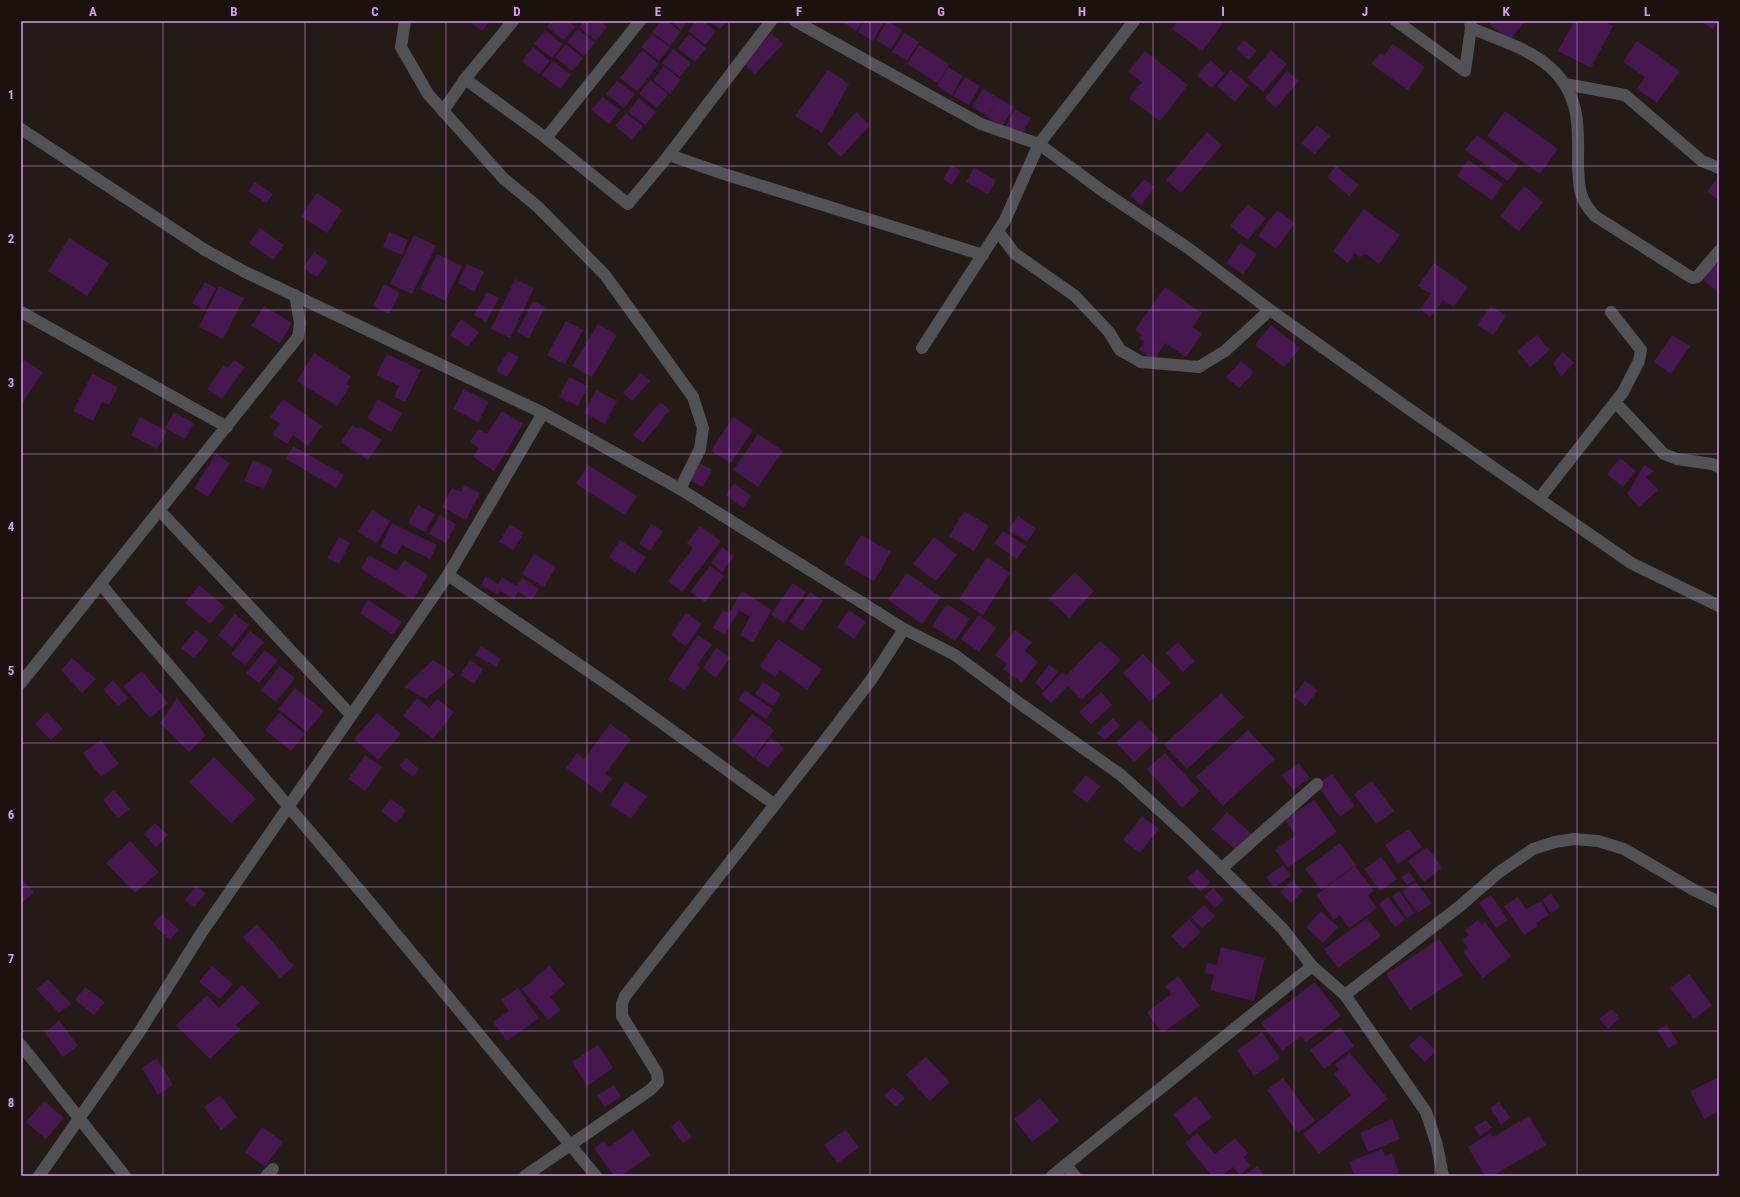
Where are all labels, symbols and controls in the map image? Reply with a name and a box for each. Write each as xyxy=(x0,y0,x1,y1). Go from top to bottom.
text: A xyxy=(89,4,97,19)
text: B xyxy=(230,4,238,19)
text: C xyxy=(371,4,379,19)
text: D xyxy=(513,4,521,19)
text: E xyxy=(655,4,662,19)
text: F xyxy=(796,4,802,19)
text: G xyxy=(937,4,945,19)
text: H xyxy=(1078,4,1086,19)
text: I xyxy=(1221,4,1225,19)
text: J xyxy=(1362,4,1368,19)
text: K xyxy=(1502,4,1510,19)
text: L xyxy=(1644,4,1650,19)
text: 1 xyxy=(8,87,14,102)
text: 2 xyxy=(8,231,15,246)
text: 3 xyxy=(8,375,14,390)
text: 4 xyxy=(8,519,15,534)
text: 5 xyxy=(8,663,15,678)
text: 6 xyxy=(8,807,15,822)
text: 7 xyxy=(8,951,15,966)
text: 8 xyxy=(8,1095,14,1110)

